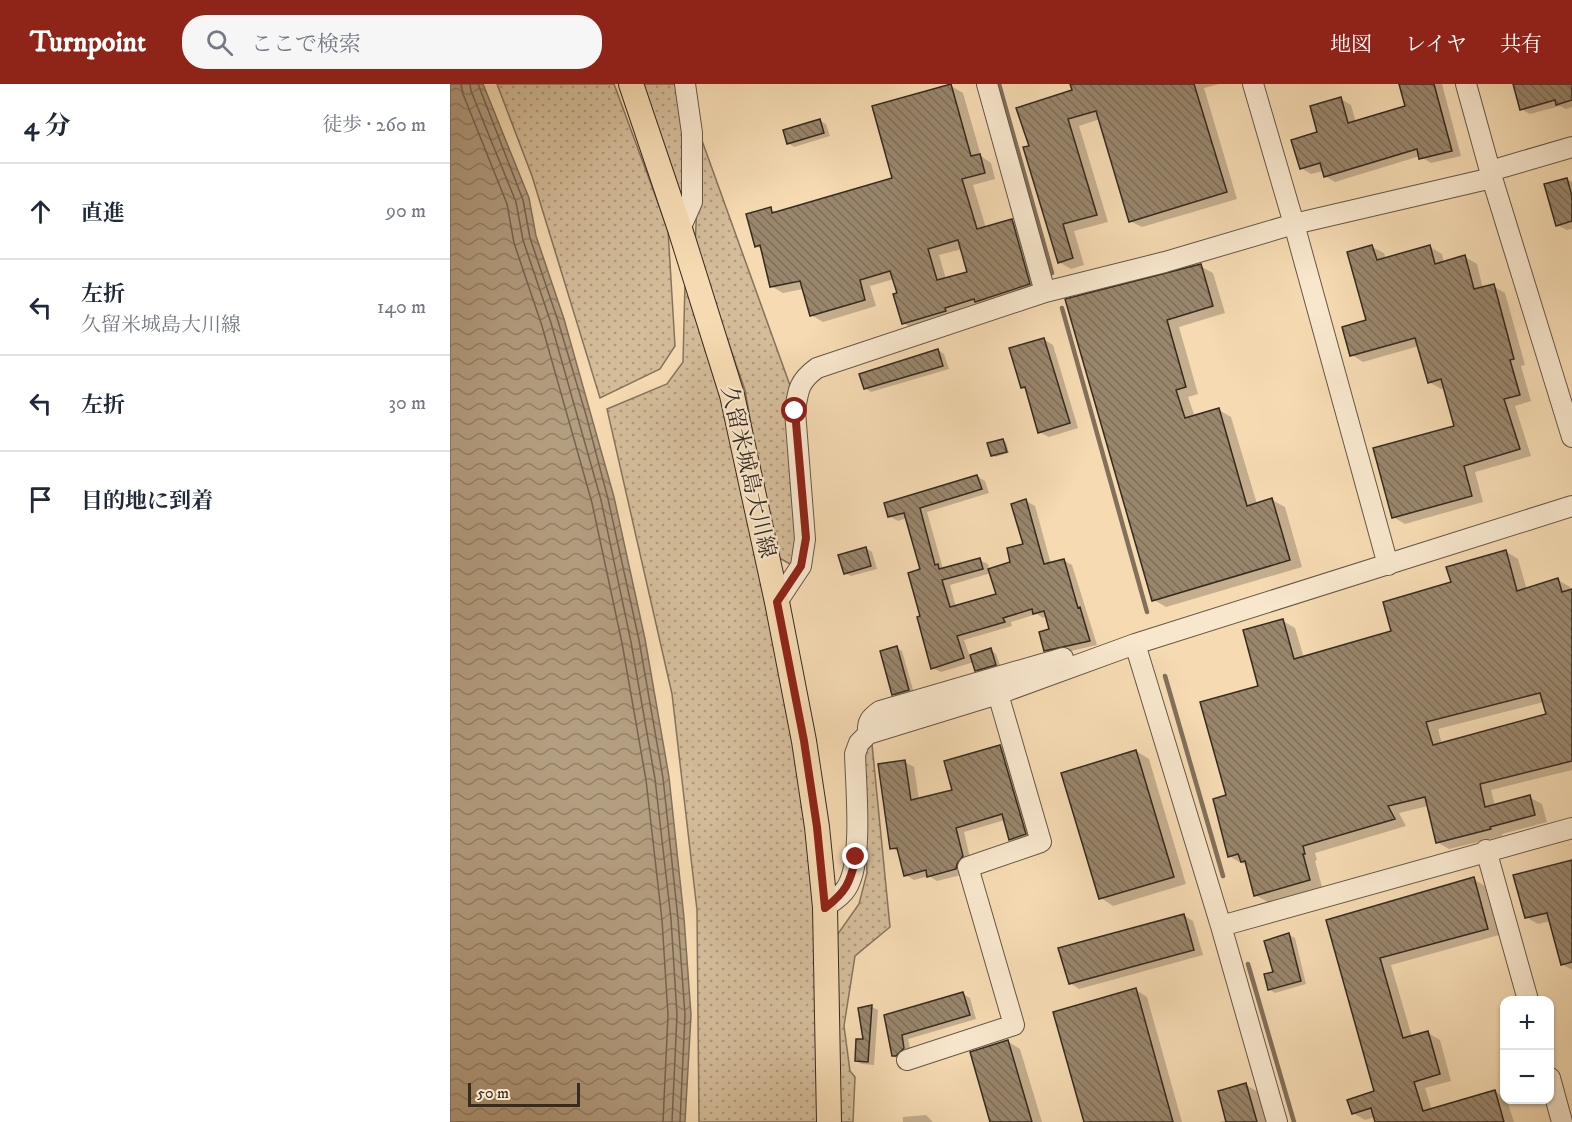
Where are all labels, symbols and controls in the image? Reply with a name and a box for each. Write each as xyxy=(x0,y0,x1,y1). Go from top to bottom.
search box xyxy=(182,15,602,69)
text: Turnpoint xyxy=(30,25,146,60)
icon: search xyxy=(203,26,236,59)
text: ここで検索 xyxy=(251,31,361,58)
text: 地図 xyxy=(1330,32,1372,58)
text: レイヤ xyxy=(1405,32,1467,58)
text: 共有 xyxy=(1500,32,1542,58)
text: 4 分 xyxy=(24,110,71,143)
text: 徒歩 · 260 m xyxy=(322,113,426,138)
icon: ahead xyxy=(24,195,57,228)
text: 90 m xyxy=(386,199,426,224)
text: 直進 xyxy=(81,200,125,227)
text: 左折 xyxy=(81,281,125,308)
icon: left xyxy=(24,291,57,324)
text: 140 m xyxy=(377,295,426,320)
text: 久留米城島大川線 xyxy=(81,313,241,338)
street label: 久留米城島大川線 xyxy=(715,383,781,561)
icon: left xyxy=(24,387,57,420)
text: 30 m xyxy=(388,391,426,416)
text: 左折 xyxy=(81,392,125,419)
route start xyxy=(781,397,807,423)
icon: arrive xyxy=(24,483,57,516)
text: 目的地に到着 xyxy=(81,488,213,515)
route end xyxy=(842,843,868,869)
map controls xyxy=(1500,996,1554,1104)
button: + xyxy=(1500,996,1554,1050)
button: − xyxy=(1500,1050,1554,1104)
scale bar xyxy=(468,1080,580,1108)
text: 50 m xyxy=(477,1083,509,1103)

